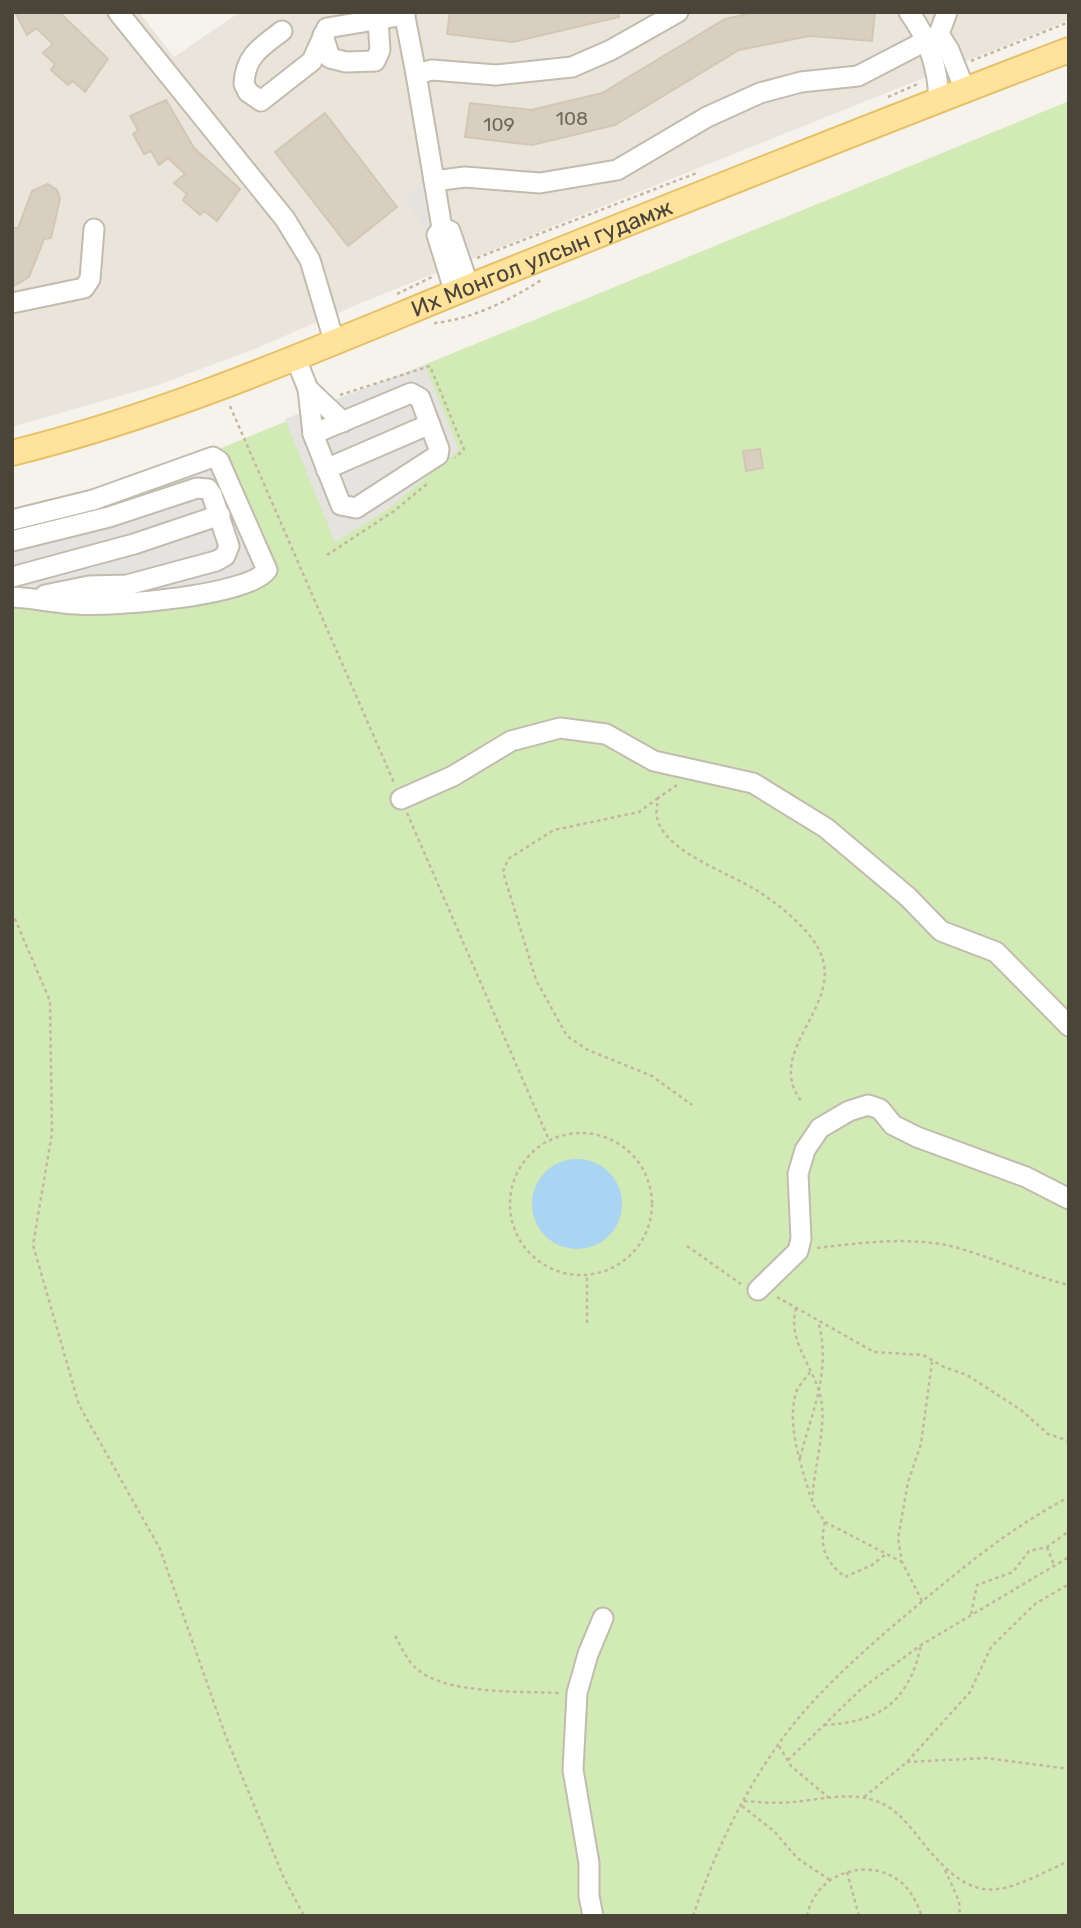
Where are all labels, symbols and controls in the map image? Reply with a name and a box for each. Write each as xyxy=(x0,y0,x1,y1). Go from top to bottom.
house number: 108 xyxy=(556,107,588,130)
house number: 109 xyxy=(483,113,515,136)
street label: Их Монгол улсын гудамж xyxy=(407,193,676,323)

